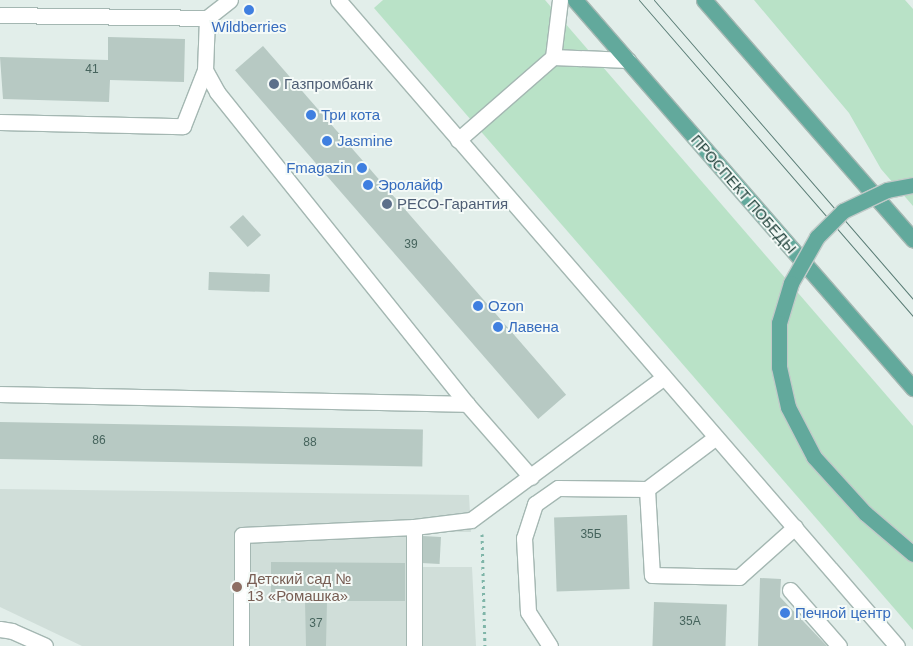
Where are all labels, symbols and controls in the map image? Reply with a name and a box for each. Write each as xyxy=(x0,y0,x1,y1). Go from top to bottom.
marker: Wildberries xyxy=(243,4,255,16)
place label: Wildberries xyxy=(211,18,287,36)
house number: 41 xyxy=(85,63,99,77)
place label: Газпромбанк xyxy=(284,75,373,93)
marker: Газпромбанк xyxy=(268,78,280,90)
place label: Три кота xyxy=(321,106,380,124)
marker: Три кота xyxy=(305,109,317,121)
street label: ПРОСПЕКТ ПОБЕДЫ xyxy=(687,131,801,257)
place label: Jasmine xyxy=(337,132,393,150)
marker: Jasmine xyxy=(321,135,333,147)
place label: Fmagazin xyxy=(286,159,352,177)
marker: Fmagazin xyxy=(356,162,368,174)
place label: Эролайф xyxy=(378,176,443,194)
marker: Эролайф xyxy=(362,179,374,191)
place label: РЕСО-Гарантия xyxy=(397,195,508,213)
marker: РЕСО-Гарантия xyxy=(381,198,393,210)
house number: 39 xyxy=(404,238,418,252)
place label: Ozon xyxy=(488,297,524,315)
marker: Ozon xyxy=(472,300,484,312)
place label: Лавена xyxy=(508,318,559,336)
marker: Лавена xyxy=(492,321,504,333)
house number: 86 xyxy=(92,434,106,448)
house number: 88 xyxy=(303,436,317,450)
house number: 35Б xyxy=(580,528,602,542)
place label: Детский сад № 13 «Ромашка» xyxy=(247,569,352,604)
marker: Детский сад № 13 «Ромашка» xyxy=(231,581,243,593)
place label: Печной центр xyxy=(795,604,891,622)
marker: Печной центр xyxy=(779,607,791,619)
house number: 35А xyxy=(679,615,701,629)
house number: 37 xyxy=(309,617,323,631)

